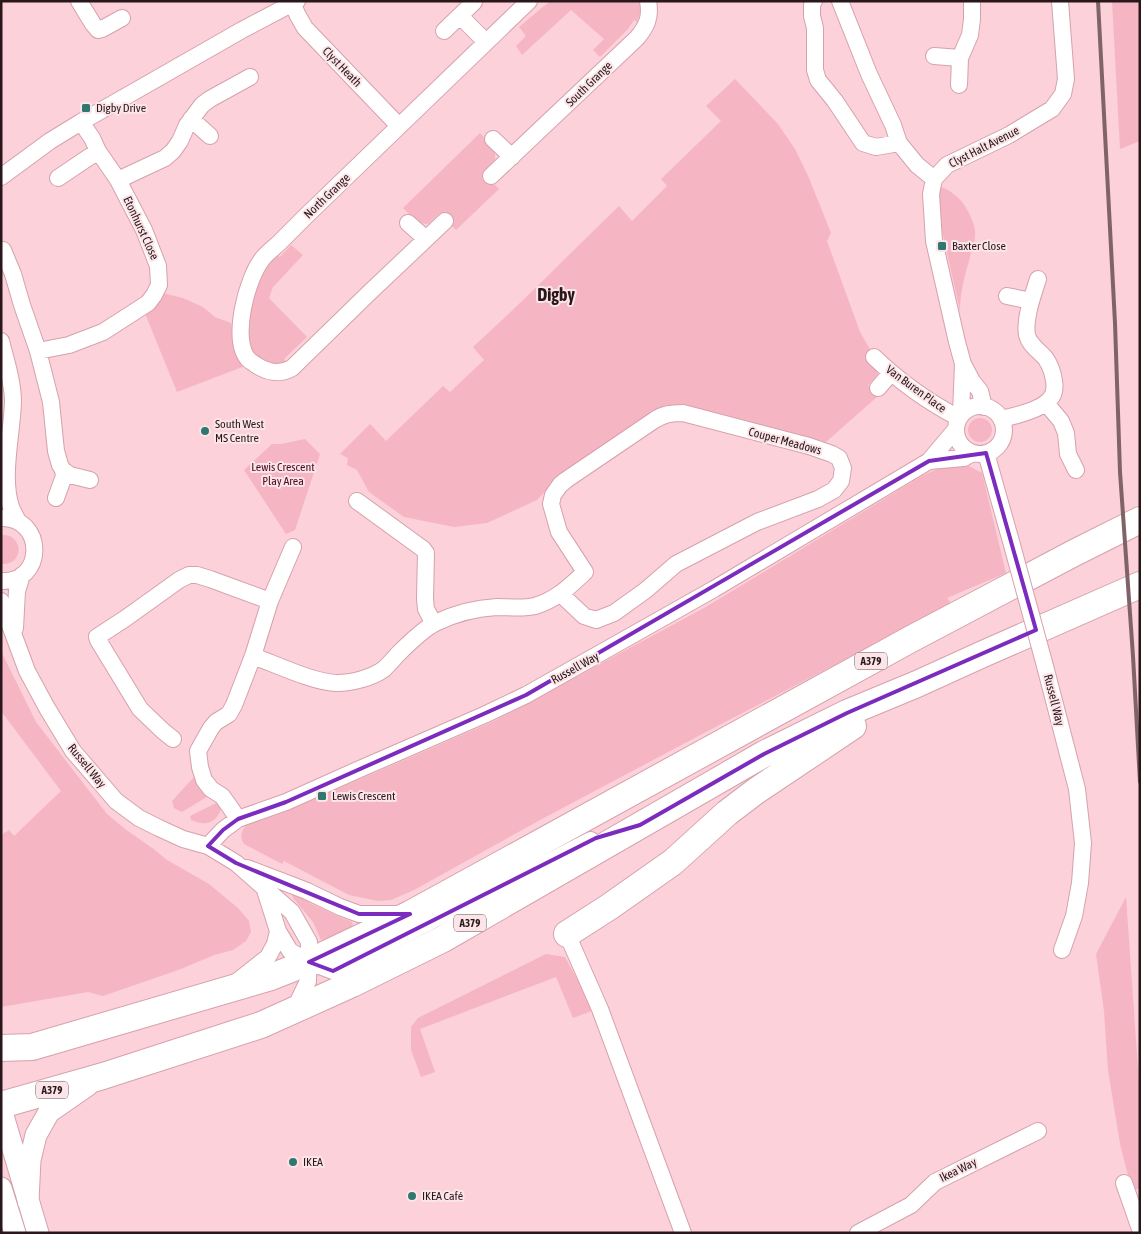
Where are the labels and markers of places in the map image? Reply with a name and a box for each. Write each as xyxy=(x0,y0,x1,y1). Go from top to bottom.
place label: Digby Drive xyxy=(96,101,146,115)
marker: Digby Drive xyxy=(80,102,92,114)
place label: Baxter Close xyxy=(952,239,1006,253)
marker: Baxter Close xyxy=(936,240,948,252)
place label: South West MS Centre xyxy=(215,417,264,445)
marker: South West MS Centre xyxy=(199,425,211,437)
place label: Lewis Crescent xyxy=(332,789,396,803)
marker: Lewis Crescent xyxy=(316,790,328,802)
place label: IKEA xyxy=(303,1155,323,1169)
marker: IKEA xyxy=(287,1156,299,1168)
place label: IKEA Café xyxy=(422,1189,463,1203)
marker: IKEA Café xyxy=(406,1190,418,1202)

